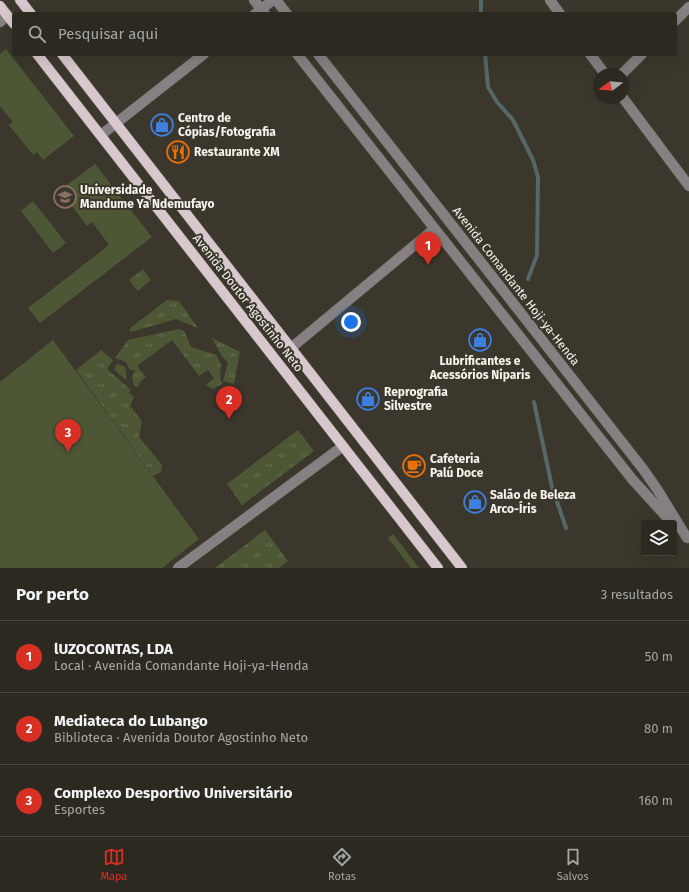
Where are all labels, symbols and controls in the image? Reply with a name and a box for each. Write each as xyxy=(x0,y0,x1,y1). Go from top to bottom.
search box xyxy=(12,12,677,56)
icon: search xyxy=(26,23,48,45)
text: Pesquisar aqui xyxy=(58,25,158,43)
north arrow xyxy=(593,68,629,104)
place label: Centro de Cópias/Fotografia xyxy=(178,111,276,139)
shop icon: Centro de Cópias/Fotografia xyxy=(149,112,175,138)
restaurant icon: Restaurante XM xyxy=(165,139,191,165)
place label: Restaurante XM xyxy=(194,145,280,159)
place label: Universidade Mandume Ya Ndemufayo xyxy=(80,183,214,211)
school or university icon: Universidade Mandume Ya Ndemufayo xyxy=(52,184,78,210)
street label: Avenida Comandante Hoji-ya-Henda xyxy=(450,204,582,368)
street label: Avenida Doutor Agostinho Neto xyxy=(190,231,306,375)
pin: 1 xyxy=(415,232,441,265)
your location xyxy=(341,312,361,332)
shop icon: Lubrificantes e Acessórios Niparis xyxy=(467,327,493,353)
place label: Lubrificantes e Acessórios Niparis xyxy=(429,354,530,382)
place label: Reprografia Silvestre xyxy=(384,385,448,413)
pin: 2 xyxy=(216,386,242,419)
shop icon: Reprografia Silvestre xyxy=(355,386,381,412)
pin: 3 xyxy=(55,419,81,452)
place label: Cafeteria Palú Doce xyxy=(430,452,484,480)
cafe icon: Cafeteria Palú Doce xyxy=(401,453,427,479)
place label: Salão de Beleza Arco-Íris xyxy=(489,488,576,516)
shop icon: Salão de Beleza Arco-Íris xyxy=(462,489,488,515)
map controls xyxy=(641,520,677,556)
button: layers xyxy=(641,520,677,556)
text: Por perto xyxy=(16,584,89,605)
text: 3 resultados xyxy=(601,587,673,602)
text: lUZOCONTAS, LDA xyxy=(54,640,173,658)
text: 1 xyxy=(26,649,32,664)
text: 50 m xyxy=(645,649,673,664)
text: Local · Avenida Comandante Hoji-ya-Henda xyxy=(54,658,309,673)
text: Mediateca do Lubango xyxy=(54,712,208,730)
text: 2 xyxy=(26,721,32,736)
text: 80 m xyxy=(644,721,673,736)
text: Biblioteca · Avenida Doutor Agostinho Neto xyxy=(54,730,308,745)
text: Complexo Desportivo Universitário xyxy=(54,784,293,802)
text: 3 xyxy=(26,793,32,808)
text: 160 m xyxy=(639,793,673,808)
text: Esportes xyxy=(54,802,105,817)
tab: Mapa xyxy=(100,846,127,883)
tab: Rotas xyxy=(328,846,356,883)
tab: Salvos xyxy=(557,846,589,883)

